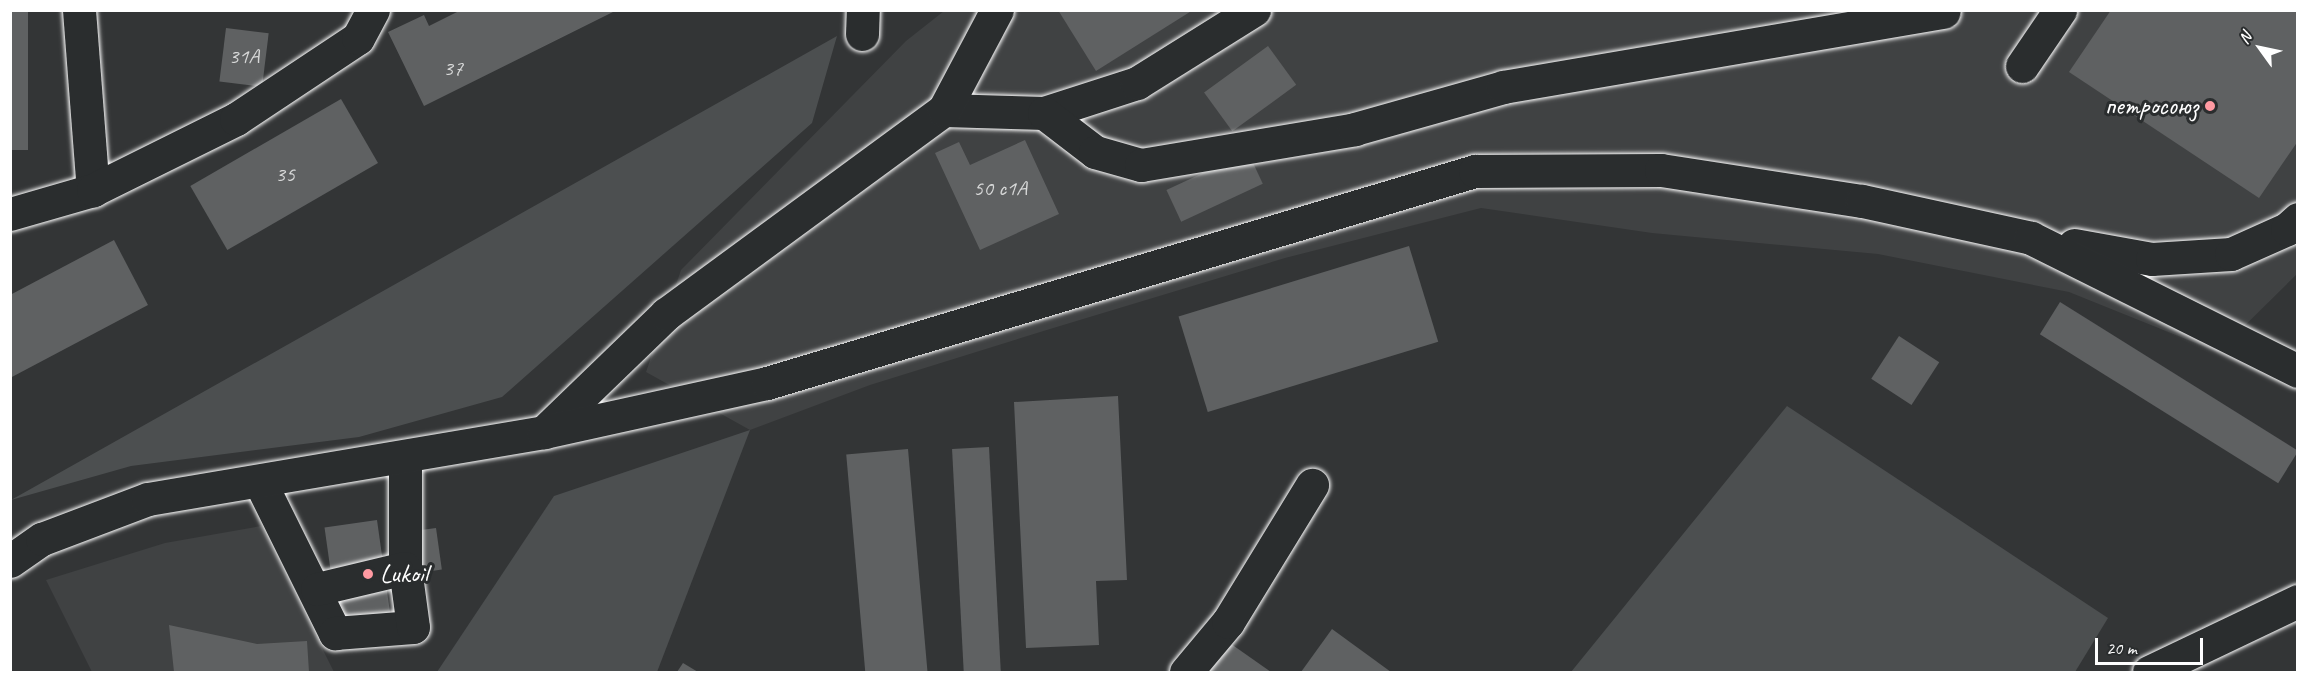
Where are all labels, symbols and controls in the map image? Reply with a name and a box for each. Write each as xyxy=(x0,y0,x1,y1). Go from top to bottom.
north arrow xyxy=(2230,18,2290,78)
text: N xyxy=(2234,29,2256,48)
house number: 31А xyxy=(229,44,259,70)
house number: 37 xyxy=(443,56,463,82)
place label: петросоюз xyxy=(2105,90,2198,122)
marker: петросоюз xyxy=(2203,99,2217,113)
house number: 35 xyxy=(275,162,295,188)
house number: 50 с1А xyxy=(973,176,1027,202)
place label: Lukoil xyxy=(380,558,428,590)
marker: Lukoil xyxy=(361,567,375,581)
scale bar xyxy=(2098,626,2206,664)
text: 20 m xyxy=(2106,637,2137,659)

